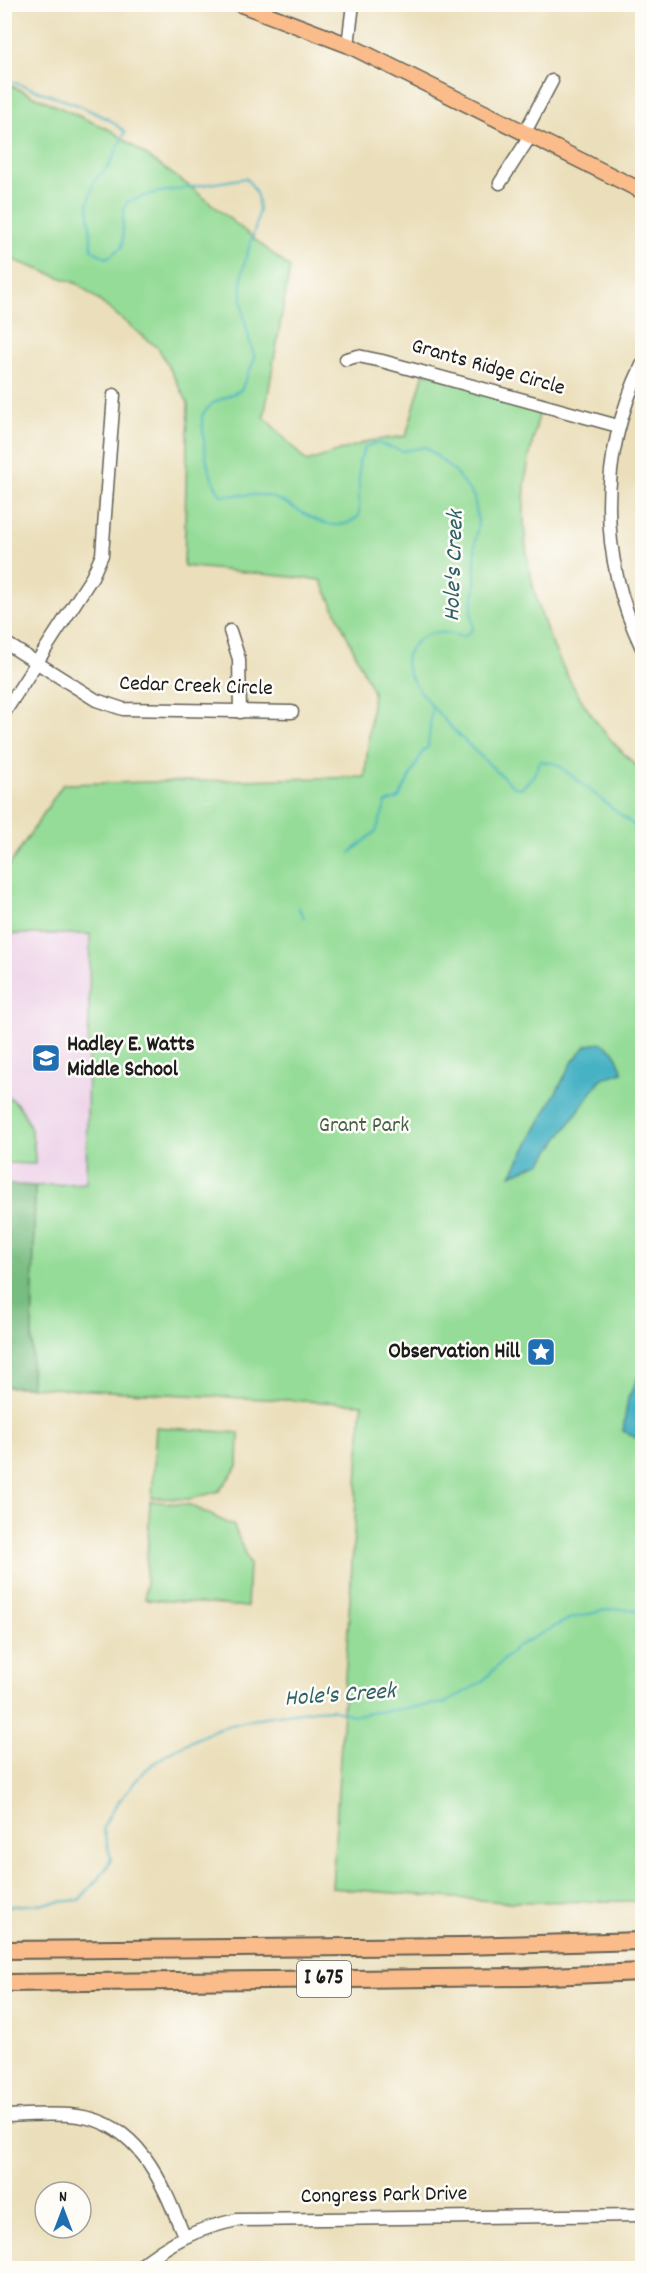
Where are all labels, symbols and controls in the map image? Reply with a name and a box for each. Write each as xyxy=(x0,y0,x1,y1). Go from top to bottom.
street label: Grants Ridge Circle xyxy=(408,331,568,405)
water label: Hole's Creek xyxy=(436,508,474,622)
street label: Cedar Creek Circle xyxy=(119,669,273,705)
place label: Hadley E. Watts Middle School xyxy=(67,1030,195,1086)
school or university icon: Hadley E. Watts Middle School xyxy=(30,1042,62,1074)
park label: Grant Park xyxy=(319,1111,409,1142)
place icon: Observation Hill xyxy=(525,1336,557,1368)
place label: Observation Hill xyxy=(388,1337,521,1368)
water label: Hole's Creek xyxy=(283,1675,399,1717)
road number: I 675 xyxy=(297,1961,351,1997)
street label: Congress Park Drive xyxy=(300,2179,468,2213)
north arrow xyxy=(33,2180,93,2240)
text: N xyxy=(59,2186,67,2209)

